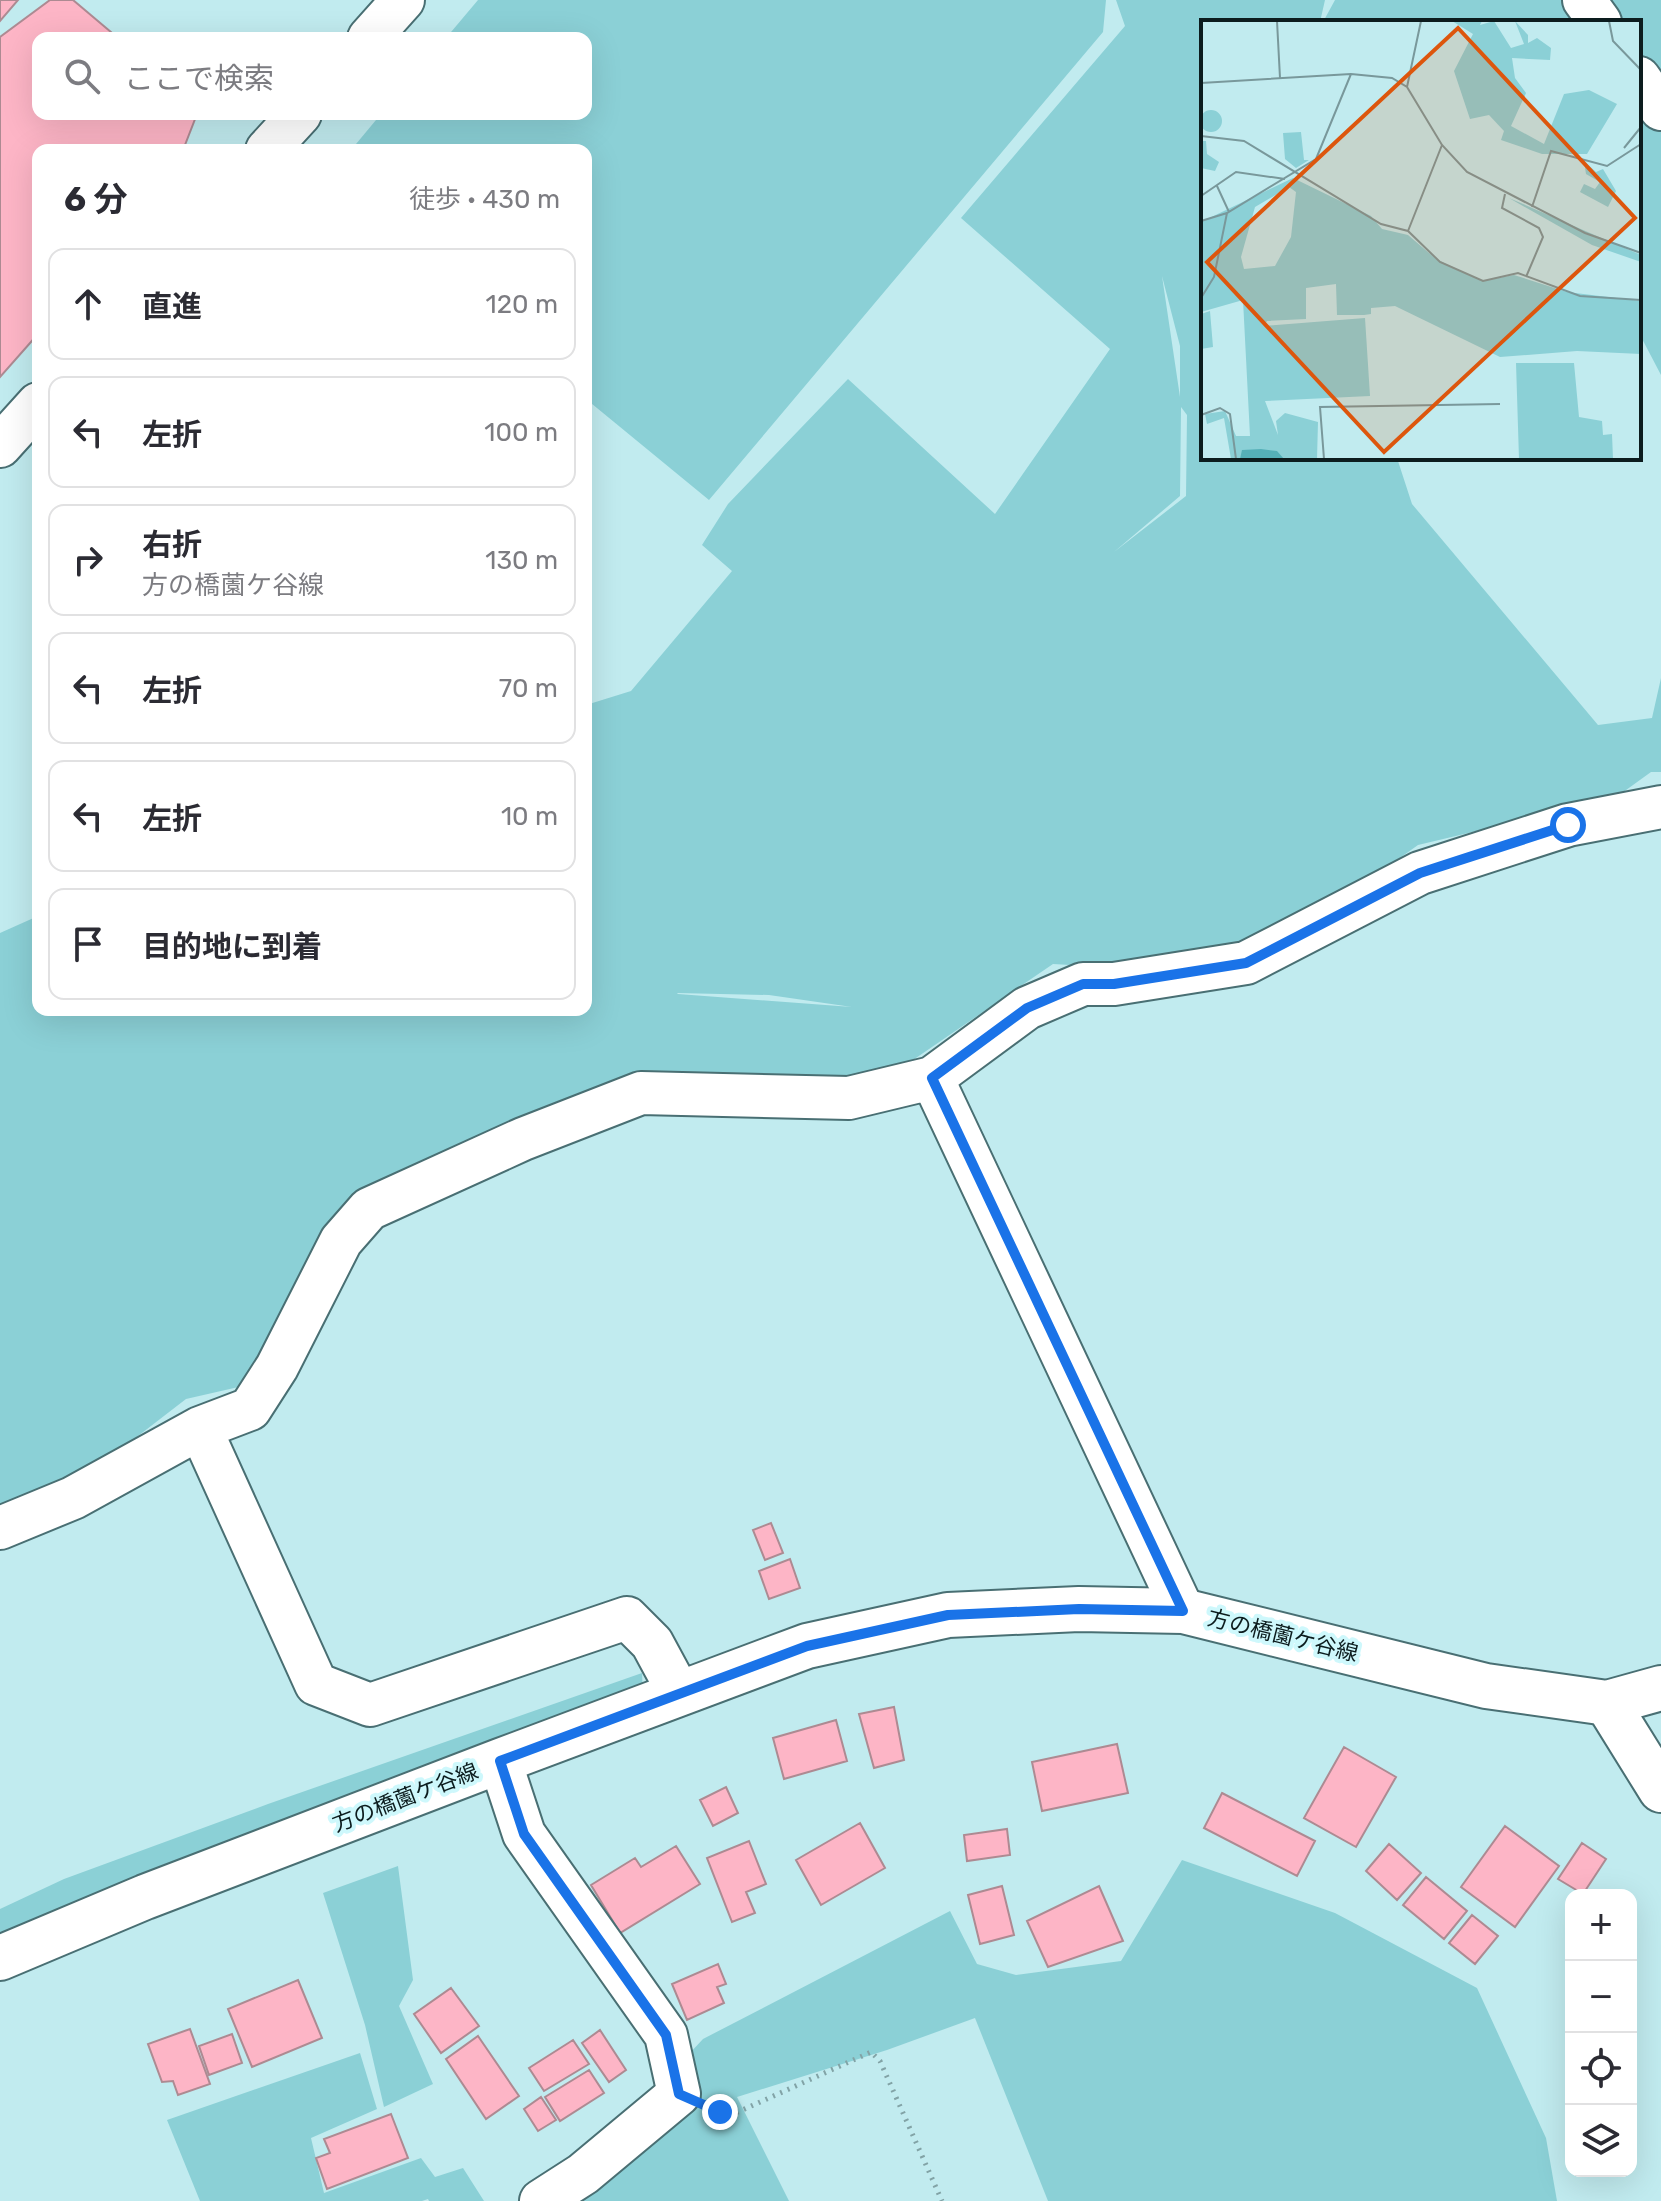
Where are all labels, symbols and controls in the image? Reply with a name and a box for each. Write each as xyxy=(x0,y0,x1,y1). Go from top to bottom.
inset map xyxy=(1201,20,1641,460)
search box xyxy=(32,32,592,120)
icon: search xyxy=(60,54,104,98)
text: ここで検索 xyxy=(124,61,274,97)
text: 6 分 xyxy=(64,179,127,220)
text: 徒歩 · 430 m xyxy=(409,184,560,215)
icon: ahead xyxy=(66,282,110,326)
text: 直進 xyxy=(142,289,202,325)
text: 120 m xyxy=(486,289,558,320)
icon: left xyxy=(66,410,110,454)
text: 左折 xyxy=(142,417,202,453)
text: 100 m xyxy=(484,417,558,448)
text: 右折 xyxy=(142,527,202,563)
icon: right xyxy=(66,538,110,582)
text: 130 m xyxy=(485,545,558,576)
text: 方の橋薗ケ谷線 xyxy=(142,570,324,601)
icon: left xyxy=(66,666,110,710)
text: 左折 xyxy=(142,673,202,709)
text: 70 m xyxy=(499,673,558,704)
icon: left xyxy=(66,794,110,838)
text: 左折 xyxy=(142,801,202,837)
text: 10 m xyxy=(501,801,558,832)
route start xyxy=(1550,807,1586,843)
icon: arrive xyxy=(66,922,110,966)
text: 目的地に到着 xyxy=(142,929,322,965)
street label: 方の橋薗ケ谷線 xyxy=(1205,1604,1361,1667)
street label: 方の橋薗ケ谷線 xyxy=(328,1757,482,1838)
map controls xyxy=(1565,1889,1637,2177)
button: + xyxy=(1565,1889,1637,1961)
button: − xyxy=(1565,1961,1637,2033)
button: locate xyxy=(1565,2033,1637,2105)
route end xyxy=(702,2094,738,2130)
button: layers xyxy=(1565,2105,1637,2177)

